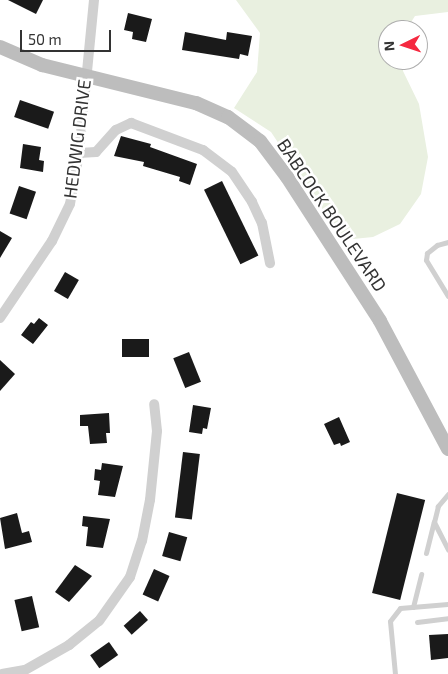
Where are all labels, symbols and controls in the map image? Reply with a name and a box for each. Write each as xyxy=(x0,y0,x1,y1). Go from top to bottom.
scale bar xyxy=(22,20,114,52)
north arrow xyxy=(378,20,428,70)
text: 50 m xyxy=(28,30,62,48)
text: N xyxy=(380,40,397,52)
street label: HEDWIG DRIVE xyxy=(59,78,95,200)
street label: BABCOCK BOULEVARD xyxy=(273,134,391,296)

